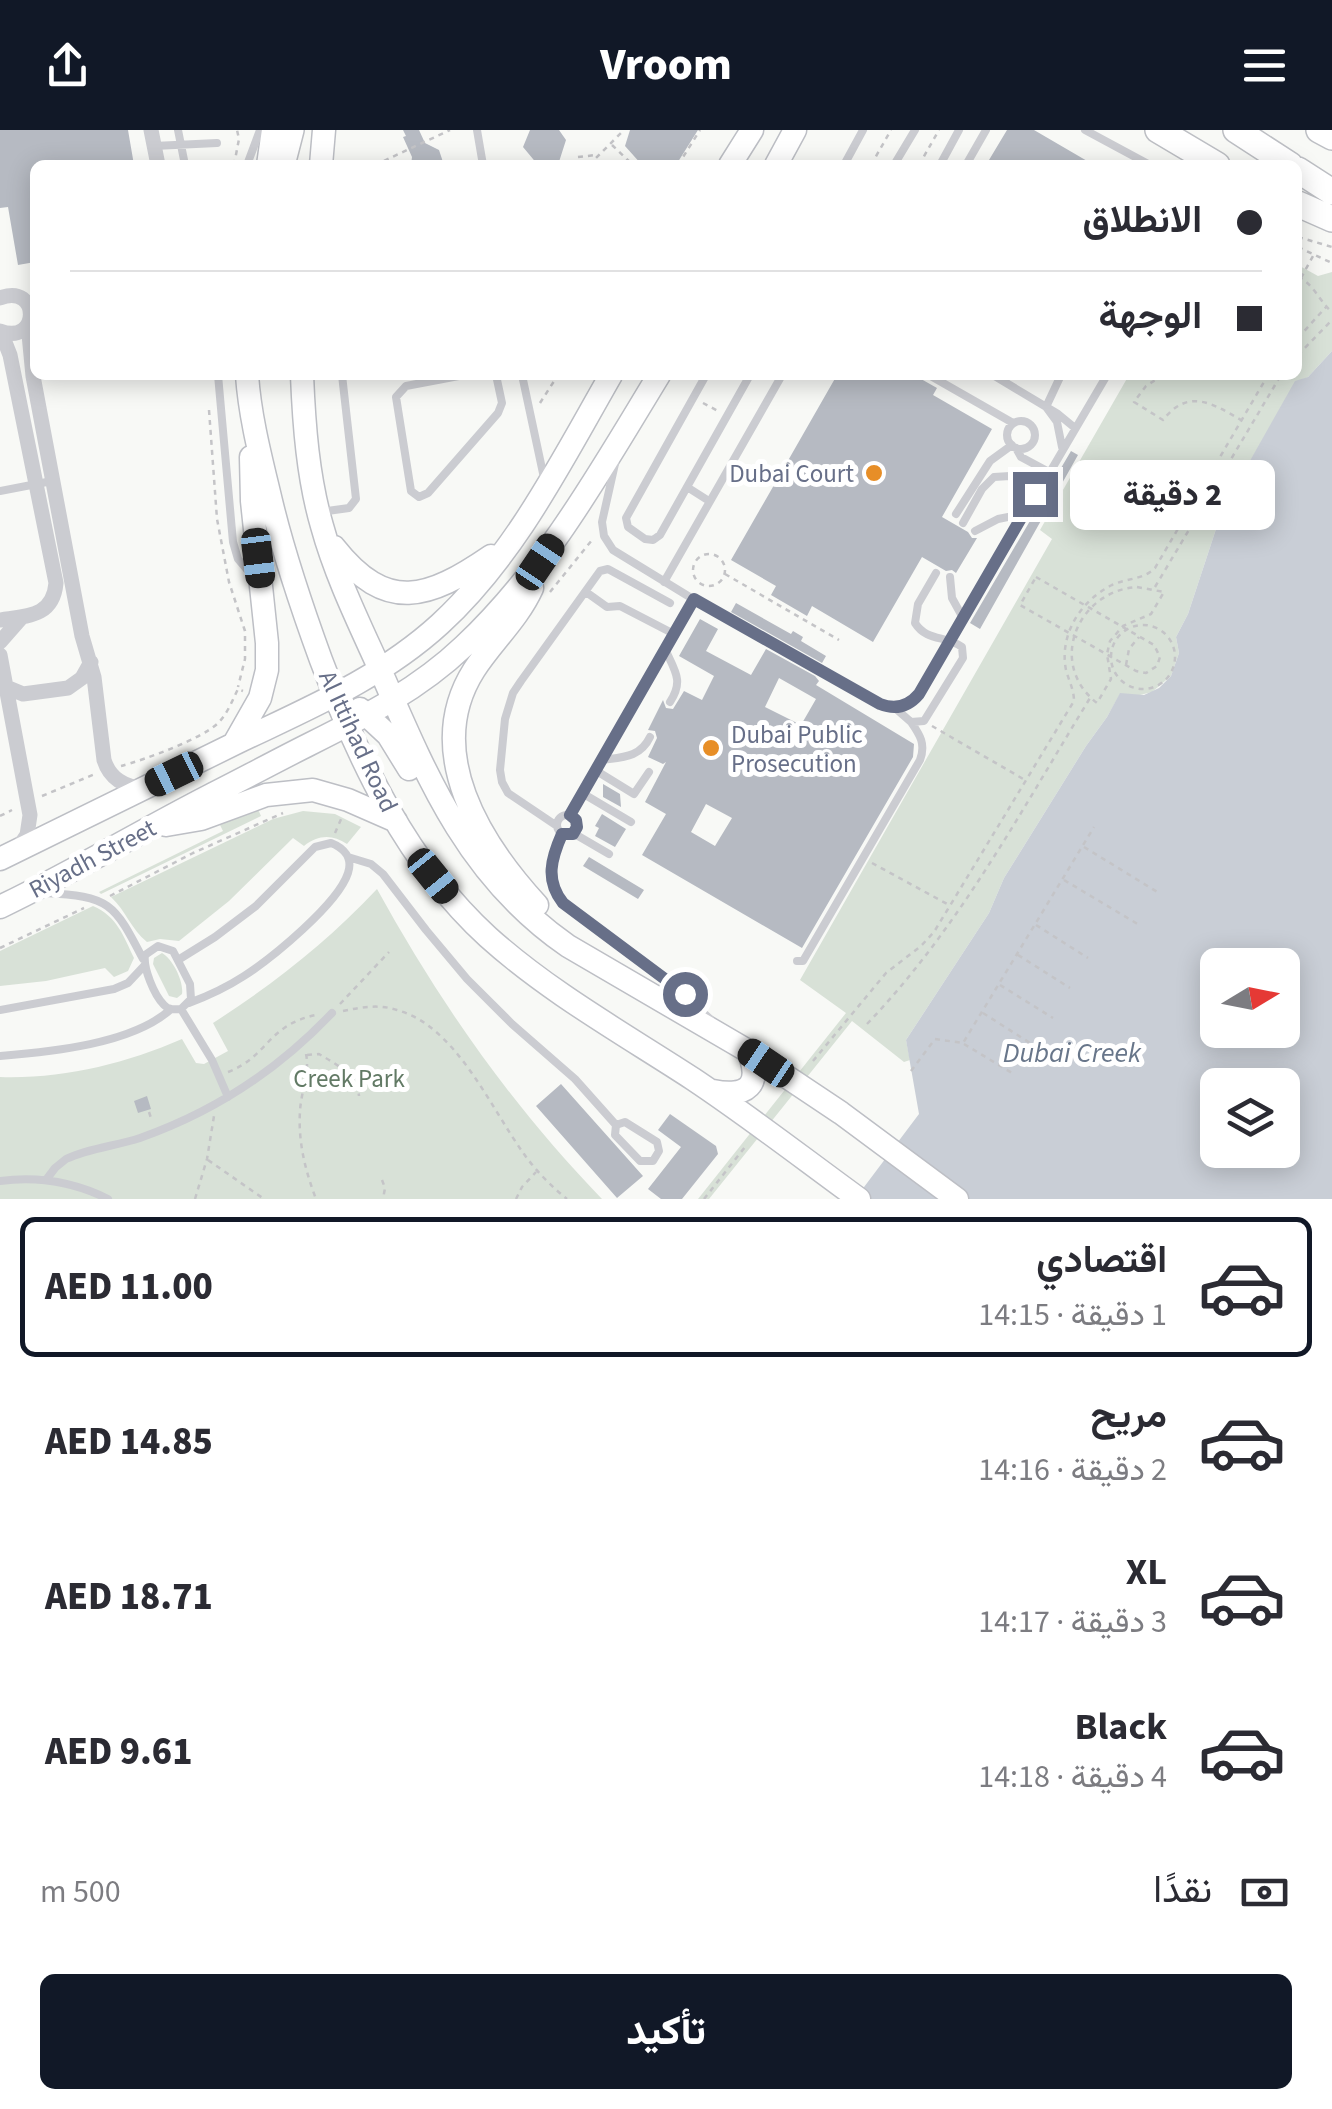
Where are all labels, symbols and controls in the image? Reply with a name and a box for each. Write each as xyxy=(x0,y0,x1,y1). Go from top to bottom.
text: Vroom xyxy=(600,33,732,97)
icon: share xyxy=(40,38,95,93)
icon: menu xyxy=(1237,38,1292,93)
text: الانطلاق xyxy=(1083,193,1202,247)
text: الوجهة xyxy=(1099,289,1202,343)
place label: Dubai Court xyxy=(729,456,855,492)
callout: 2 دقيقة xyxy=(1070,459,1275,529)
marker: Dubai Court xyxy=(863,462,885,484)
route end xyxy=(1013,472,1058,517)
text: 2 دقيقة xyxy=(1123,472,1222,518)
car xyxy=(239,526,277,590)
car xyxy=(511,529,569,595)
street label: Al Ittihad Road xyxy=(309,665,407,818)
place label: Dubai Public Prosecution xyxy=(731,717,863,782)
marker: Dubai Public Prosecution xyxy=(700,737,722,759)
car xyxy=(140,747,208,801)
street label: Riyadh Street xyxy=(23,810,163,907)
car xyxy=(402,843,464,909)
north arrow xyxy=(1200,948,1300,1048)
map controls xyxy=(1200,948,1300,1168)
route start xyxy=(663,972,708,1017)
water label: Dubai Creek xyxy=(1003,1033,1142,1073)
car xyxy=(733,1034,799,1092)
park label: Creek Park xyxy=(293,1061,405,1097)
button: layers xyxy=(1200,1068,1300,1168)
text: اقتصادي xyxy=(1036,1233,1167,1287)
icon: car xyxy=(1197,1242,1287,1332)
text: AED 11.00 xyxy=(45,1260,213,1314)
text: 1 دقيقة · 14:15 xyxy=(978,1292,1167,1338)
text: مريح xyxy=(1091,1388,1167,1442)
icon: car xyxy=(1197,1397,1287,1487)
text: AED 14.85 xyxy=(45,1415,213,1469)
text: 2 دقيقة · 14:16 xyxy=(978,1447,1167,1493)
text: XL xyxy=(1126,1545,1167,1599)
icon: car xyxy=(1197,1552,1287,1642)
text: AED 18.71 xyxy=(45,1570,213,1624)
text: 3 دقيقة · 14:17 xyxy=(978,1599,1167,1645)
text: Black xyxy=(1075,1700,1167,1754)
icon: car xyxy=(1197,1707,1287,1797)
text: AED 9.61 xyxy=(45,1725,192,1779)
text: 4 دقيقة · 14:18 xyxy=(978,1754,1167,1800)
text: نقدًا xyxy=(1153,1863,1212,1917)
icon: cash xyxy=(1237,1865,1292,1920)
text: 500 m xyxy=(40,1869,121,1915)
button: تأكيد xyxy=(40,1974,1292,2089)

